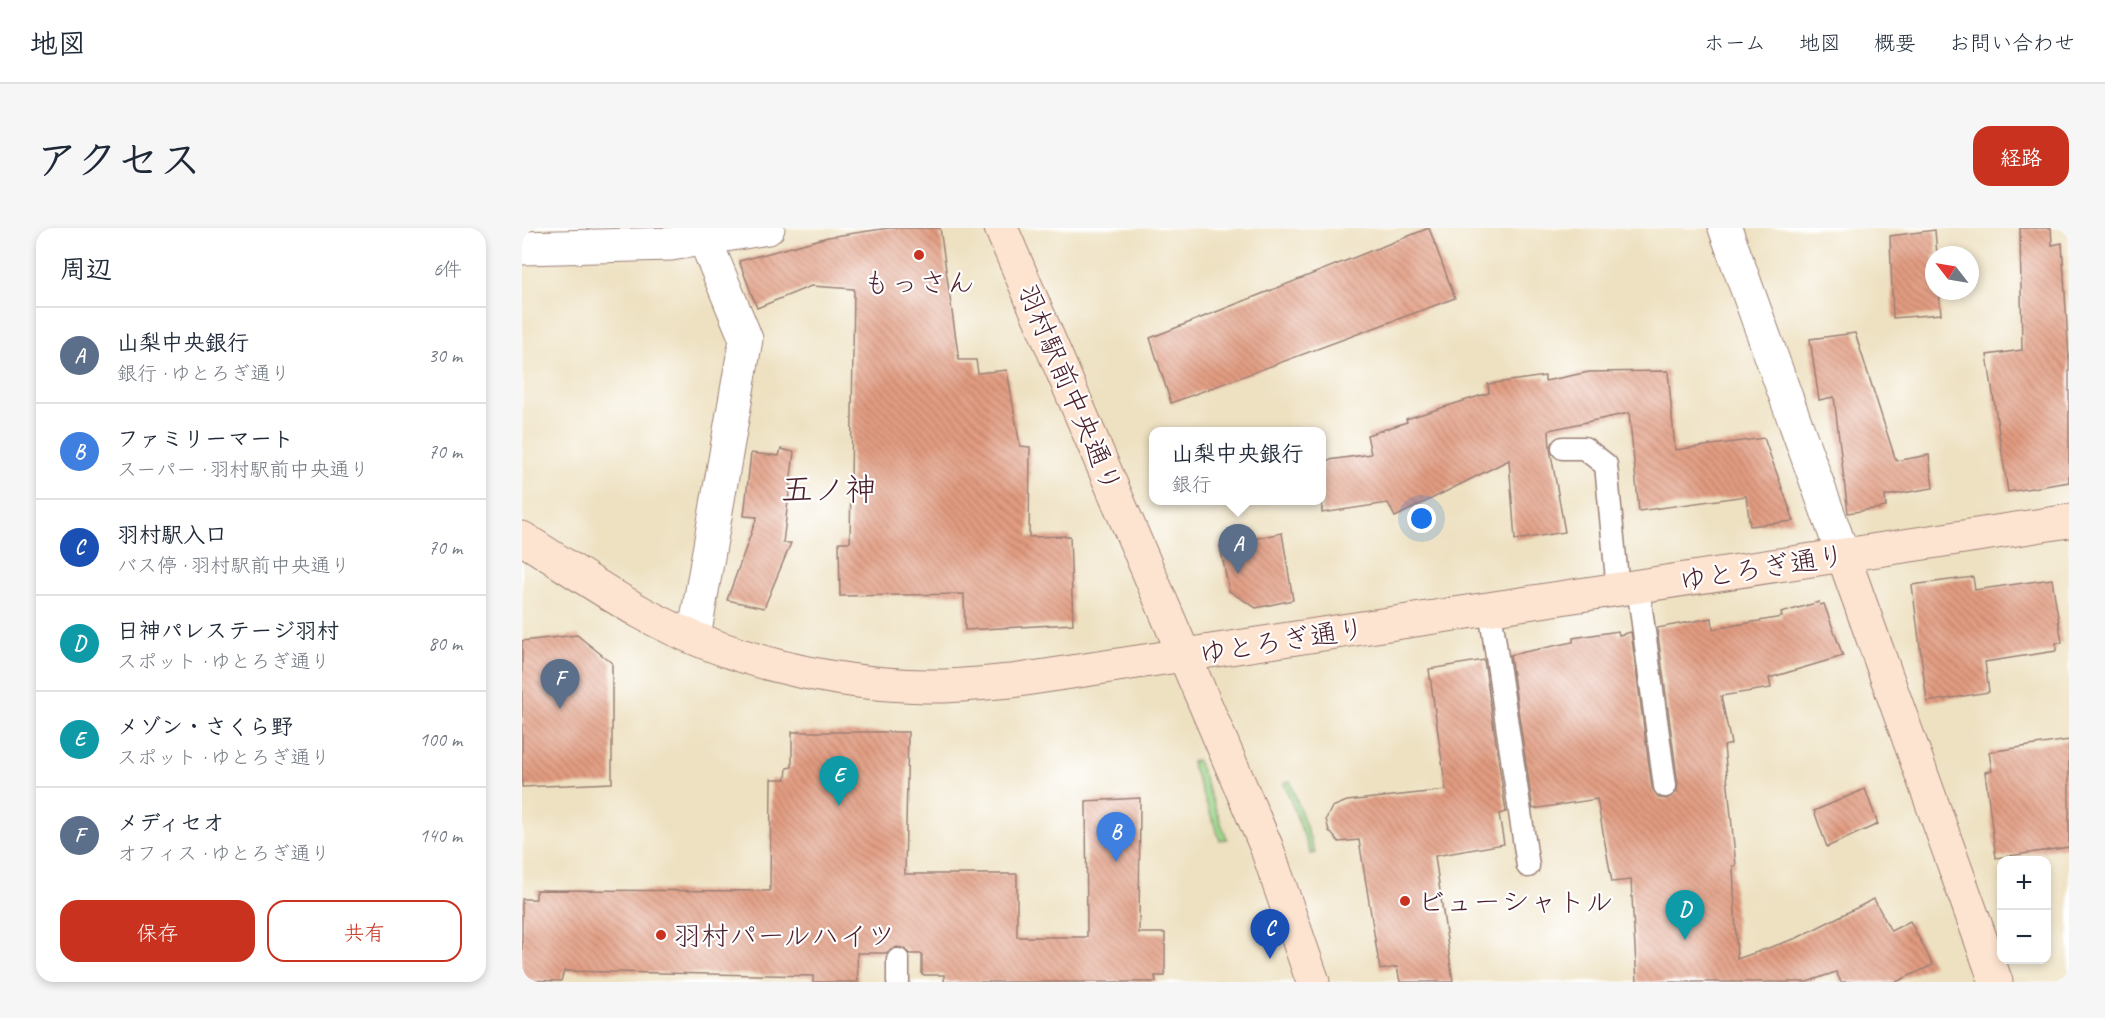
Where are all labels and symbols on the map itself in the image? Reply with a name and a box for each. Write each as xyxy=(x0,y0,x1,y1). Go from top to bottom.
north arrow xyxy=(1925,246,1979,300)
marker: もっさん xyxy=(912,248,926,262)
place label: もっさん xyxy=(863,265,975,300)
street label: 羽村駅前中央通り xyxy=(1010,278,1130,498)
district label: 五ノ神 xyxy=(781,469,877,510)
your location xyxy=(1407,504,1436,533)
pin: A xyxy=(1218,524,1258,574)
street label: ゆとろぎ通り xyxy=(1676,538,1848,598)
street label: ゆとろぎ通り xyxy=(1196,611,1368,671)
pin: F xyxy=(540,660,579,709)
pin: E xyxy=(820,756,858,806)
pin: B xyxy=(1096,812,1136,862)
place label: ビューシャトル xyxy=(1417,884,1614,919)
pin: D xyxy=(1666,890,1704,940)
marker: ビューシャトル xyxy=(1398,894,1412,908)
pin: C xyxy=(1250,910,1290,959)
place label: 羽村パールハイツ xyxy=(673,918,895,953)
marker: 羽村パールハイツ xyxy=(654,928,668,942)

